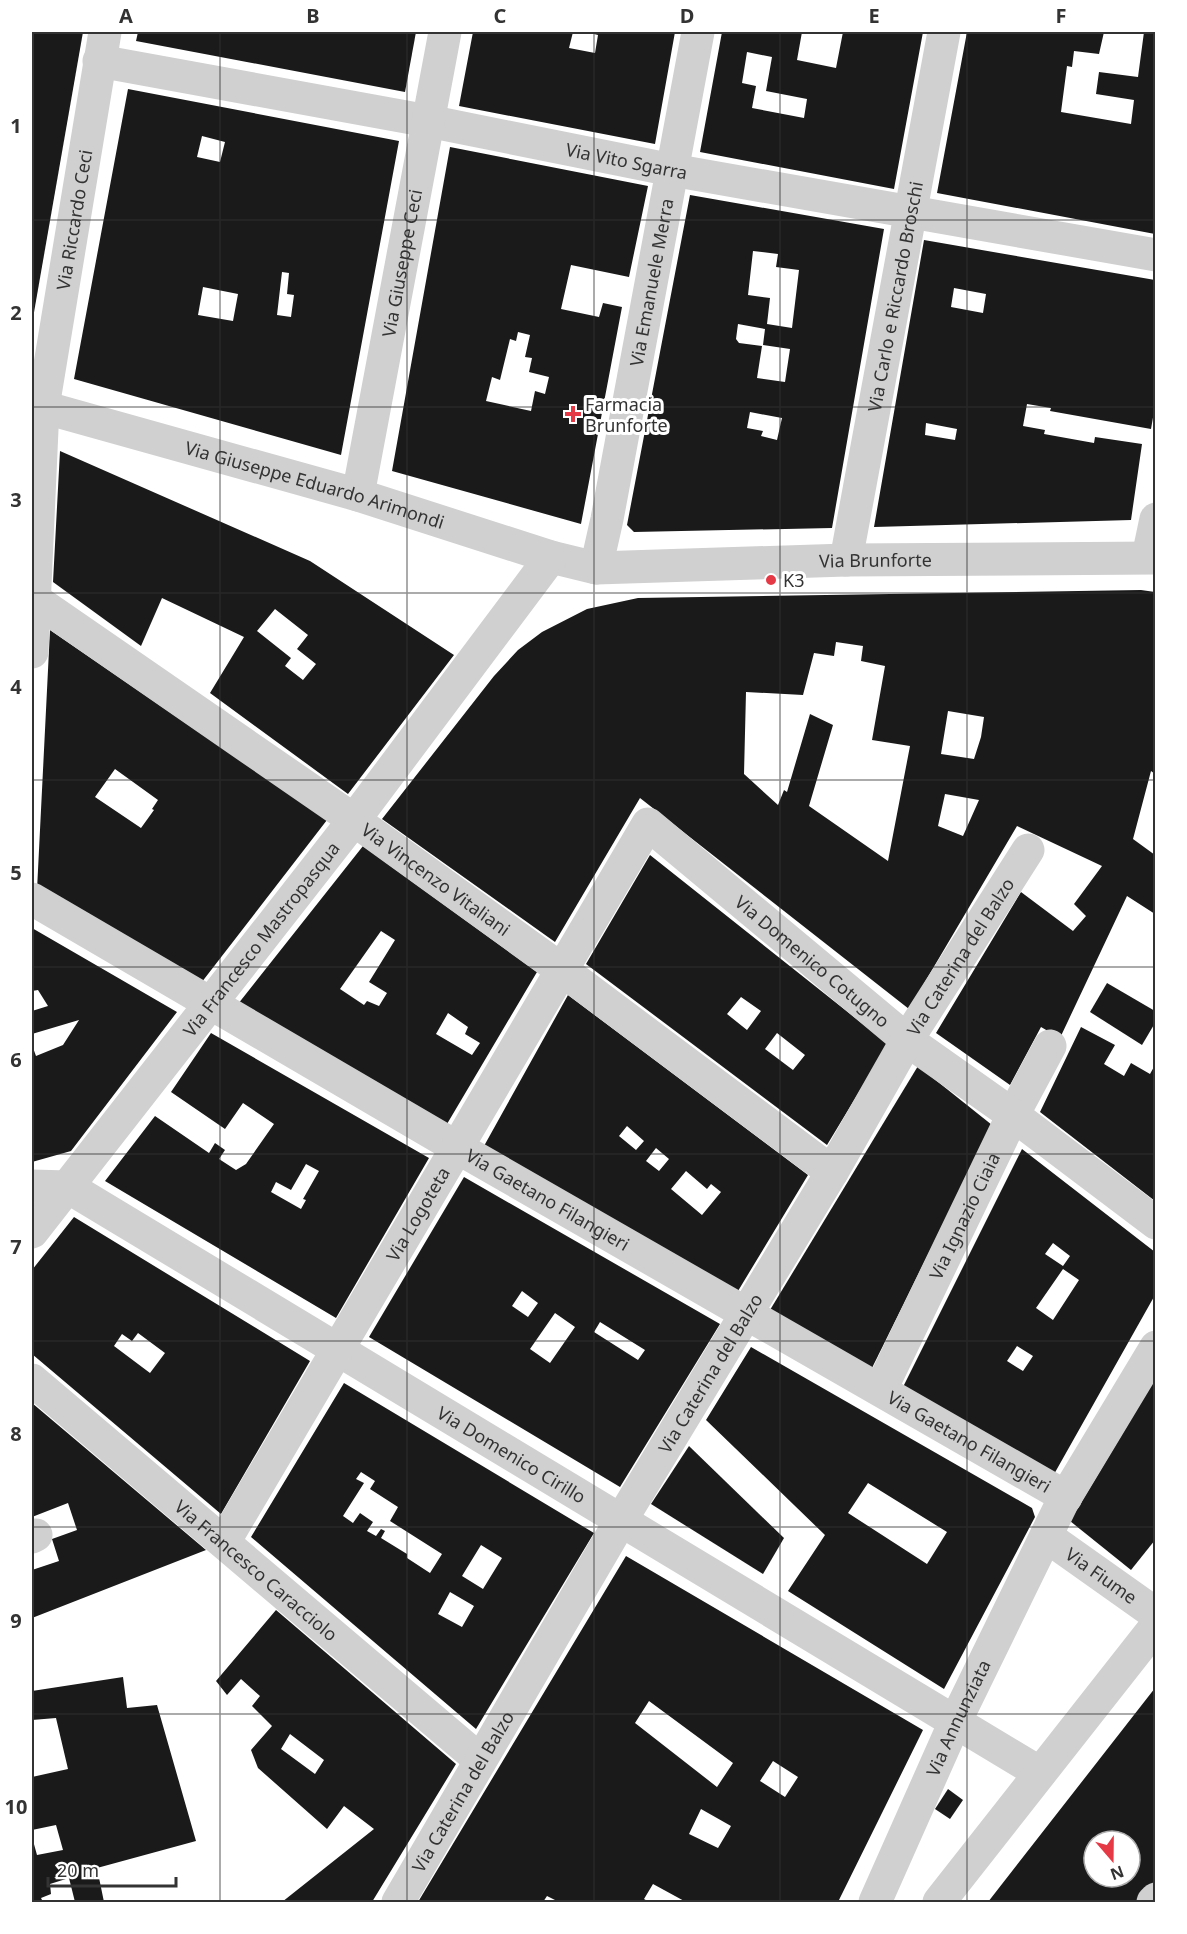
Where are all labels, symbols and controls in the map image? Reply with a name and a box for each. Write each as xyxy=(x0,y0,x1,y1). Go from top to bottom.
text: A xyxy=(119,2,133,29)
text: B xyxy=(306,2,320,29)
text: C xyxy=(494,2,507,29)
text: D xyxy=(680,2,694,29)
text: E xyxy=(868,2,880,29)
text: F xyxy=(1056,2,1066,29)
text: 1 xyxy=(10,112,22,139)
street label: Via Vito Sgarra xyxy=(564,137,689,184)
street label: Via Riccardo Ceci xyxy=(51,148,97,292)
street label: Via Carlo e Riccardo Broschi xyxy=(862,179,928,414)
street label: Via Giuseppe Ceci xyxy=(376,187,427,339)
street label: Via Emanuele Merra xyxy=(624,196,679,368)
text: 2 xyxy=(10,299,22,326)
place label: Farmacia Brunforte xyxy=(585,392,668,437)
marker: Farmacia Brunforte xyxy=(566,407,580,421)
street label: Via Giuseppe Eduardo Arimondi xyxy=(182,435,447,534)
text: 3 xyxy=(10,486,22,513)
street label: Via Brunforte xyxy=(819,547,932,573)
place label: K3 xyxy=(783,568,804,592)
marker: K3 xyxy=(764,573,778,587)
text: 4 xyxy=(10,673,22,700)
street label: Via Vincenzo Vitaliani xyxy=(357,817,515,941)
street label: Via Francesco Mastropasqua xyxy=(177,836,345,1041)
text: 5 xyxy=(10,859,22,886)
street label: Via Caterina del Balzo xyxy=(901,873,1019,1040)
street label: Via Domenico Cotugno xyxy=(730,890,895,1033)
text: 6 xyxy=(10,1046,22,1073)
street label: Via Gaetano Filangieri xyxy=(462,1143,634,1256)
street label: Via Ignazio Ciaia xyxy=(924,1149,1005,1284)
street label: Via Logoteta xyxy=(380,1162,455,1266)
text: 7 xyxy=(10,1233,22,1260)
street label: Via Caterina del Balzo xyxy=(652,1289,768,1458)
street label: Via Gaetano Filangieri xyxy=(883,1385,1055,1498)
street label: Via Domenico Cirillo xyxy=(433,1400,590,1509)
text: 8 xyxy=(10,1420,22,1447)
street label: Via Francesco Caracciolo xyxy=(170,1494,343,1646)
street label: Via Fiume xyxy=(1061,1542,1142,1609)
text: 9 xyxy=(10,1607,22,1634)
street label: Via Annunziata xyxy=(920,1656,996,1780)
street label: Via Caterina del Balzo xyxy=(406,1706,519,1876)
text: 10 xyxy=(5,1793,27,1820)
north arrow xyxy=(1082,1829,1142,1889)
scale bar xyxy=(48,1850,176,1888)
text: 20 m xyxy=(57,1858,99,1882)
text: N xyxy=(1107,1861,1127,1886)

